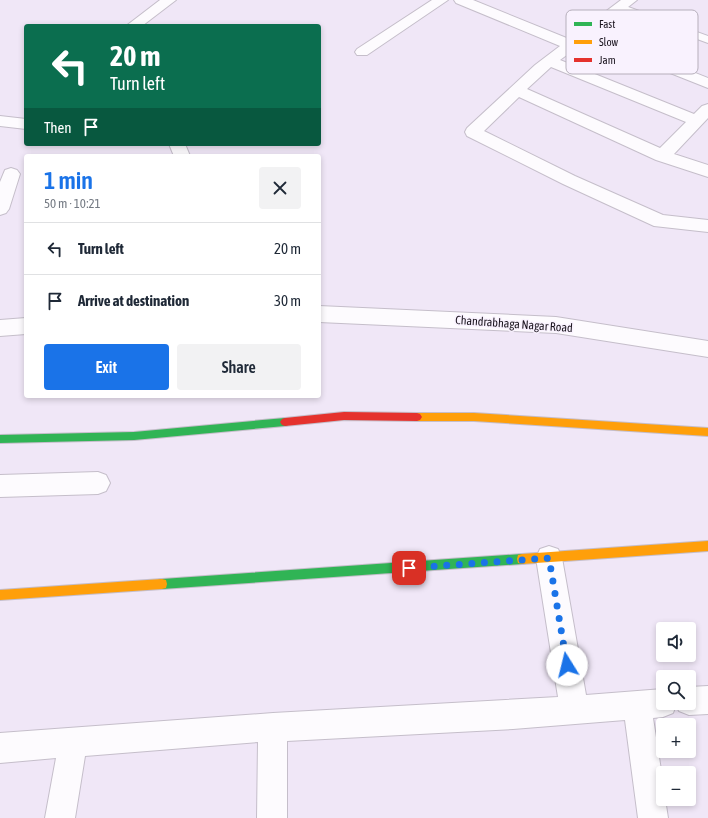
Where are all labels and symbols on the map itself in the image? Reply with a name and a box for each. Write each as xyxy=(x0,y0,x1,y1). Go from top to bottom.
legend xyxy=(566,10,698,74)
text: Fast xyxy=(599,18,615,30)
text: Slow xyxy=(599,36,618,48)
text: Jam xyxy=(599,54,616,66)
street label: Chandrabhaga Nagar Road xyxy=(455,313,573,335)
pin xyxy=(392,551,426,585)
position arrow xyxy=(546,644,588,686)

